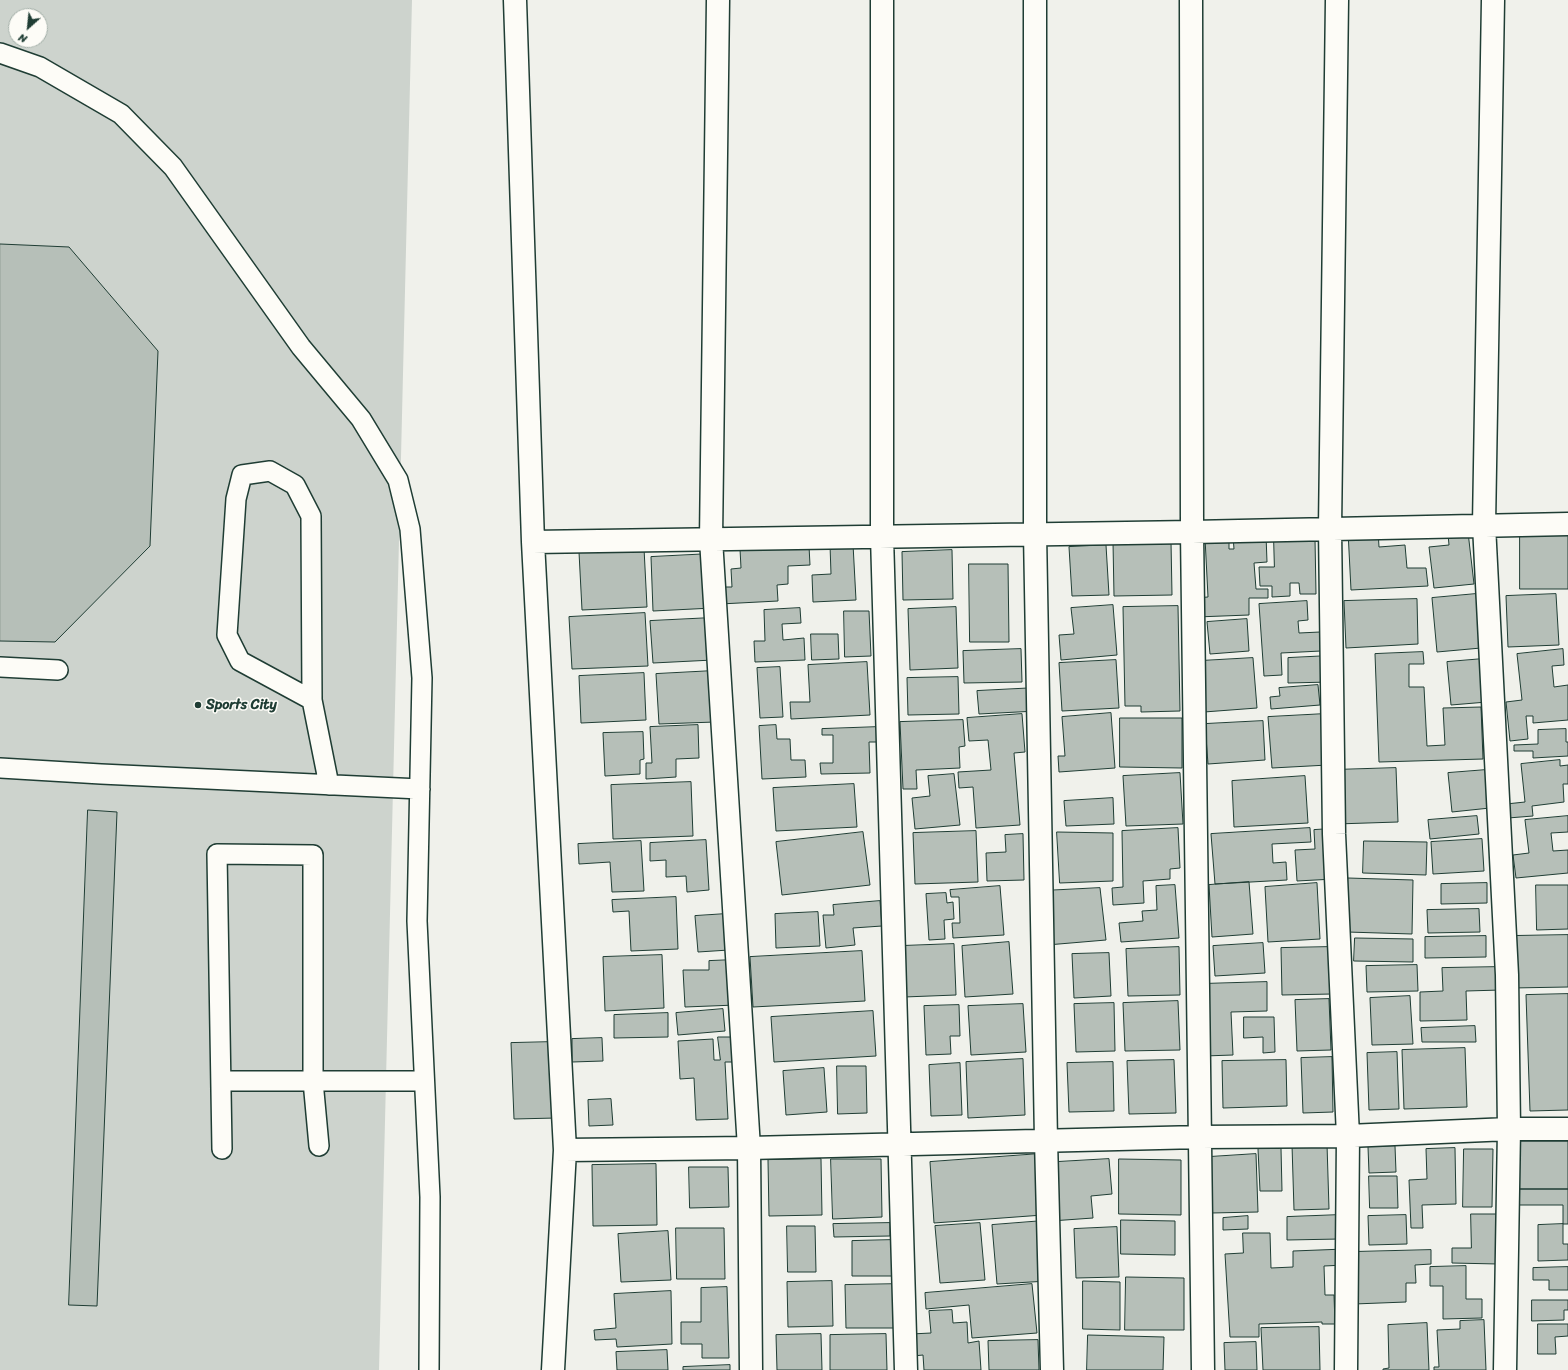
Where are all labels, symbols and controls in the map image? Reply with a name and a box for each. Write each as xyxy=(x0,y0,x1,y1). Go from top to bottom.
north arrow xyxy=(8,8,48,48)
text: N xyxy=(15,28,30,48)
place label: Sports City xyxy=(206,697,277,713)
marker: Sports City xyxy=(193,700,203,710)

